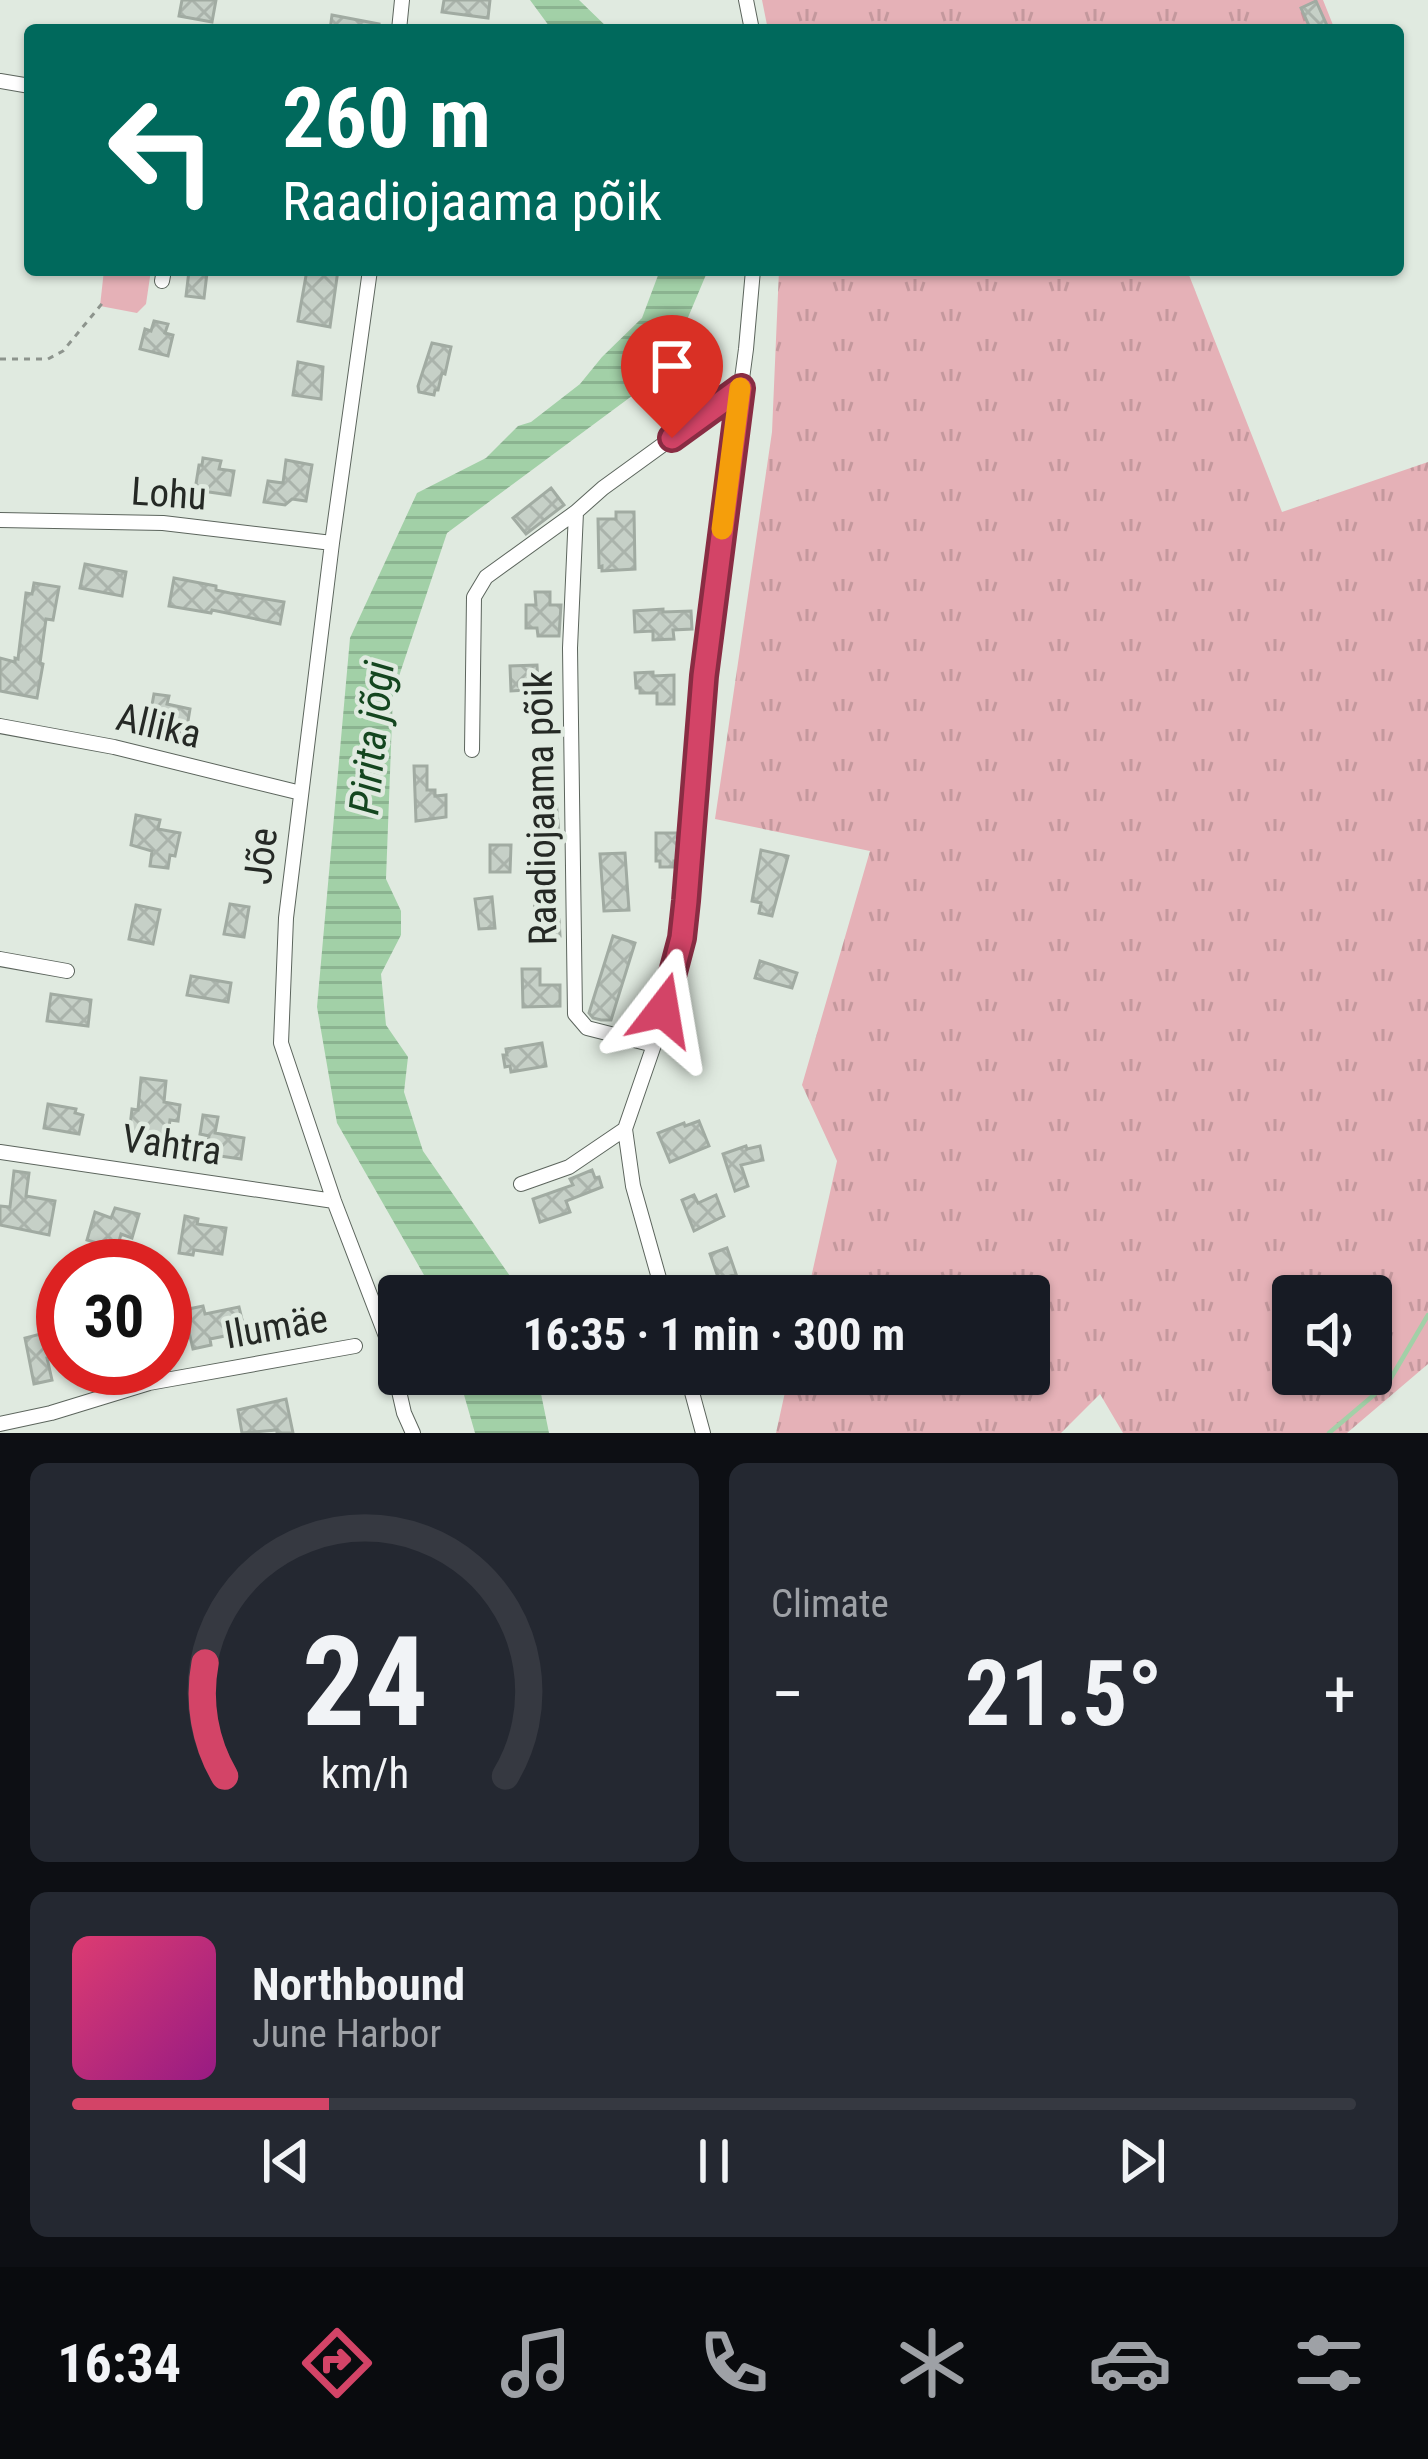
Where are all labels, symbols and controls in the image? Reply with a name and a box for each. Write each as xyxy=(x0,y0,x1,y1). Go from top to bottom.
text: 260 m xyxy=(282,69,491,168)
icon: left xyxy=(84,72,240,228)
text: Raadiojaama põik xyxy=(282,170,662,233)
pin xyxy=(621,315,723,438)
icon: arrive xyxy=(639,333,705,399)
street label: Lohu xyxy=(130,468,208,520)
water label: Pirita jõgi xyxy=(339,658,404,817)
street label: Raadiojaama põik xyxy=(516,670,566,946)
street label: Allika xyxy=(112,694,206,758)
street label: Jõe xyxy=(235,825,287,887)
position arrow xyxy=(600,947,726,1073)
street label: Vahtra xyxy=(119,1115,224,1175)
speed limit sign: 30 xyxy=(36,1239,192,1395)
map controls xyxy=(1272,1275,1392,1395)
button: sound xyxy=(1272,1275,1392,1395)
street label: Ilumäe xyxy=(221,1295,331,1359)
text: 16:35 · 1 min · 300 m xyxy=(523,1308,905,1361)
text: Climate xyxy=(771,1581,889,1627)
text: 24 xyxy=(301,1609,428,1755)
text: 21.5° xyxy=(965,1642,1162,1747)
text: − xyxy=(771,1656,804,1733)
text: + xyxy=(1323,1656,1356,1733)
text: km/h xyxy=(320,1747,409,1797)
text: Northbound xyxy=(252,1958,465,2011)
text: June Harbor xyxy=(252,2011,441,2057)
icon: previous xyxy=(253,2128,319,2194)
icon: pause xyxy=(681,2128,747,2194)
icon: next xyxy=(1109,2128,1175,2194)
icon: directions xyxy=(295,2321,379,2405)
icon: music xyxy=(494,2321,578,2405)
icon: phone xyxy=(692,2321,776,2405)
icon: climate xyxy=(890,2321,974,2405)
icon: car xyxy=(1088,2321,1172,2405)
icon: filters xyxy=(1287,2321,1371,2405)
text: 16:34 xyxy=(57,2332,181,2395)

